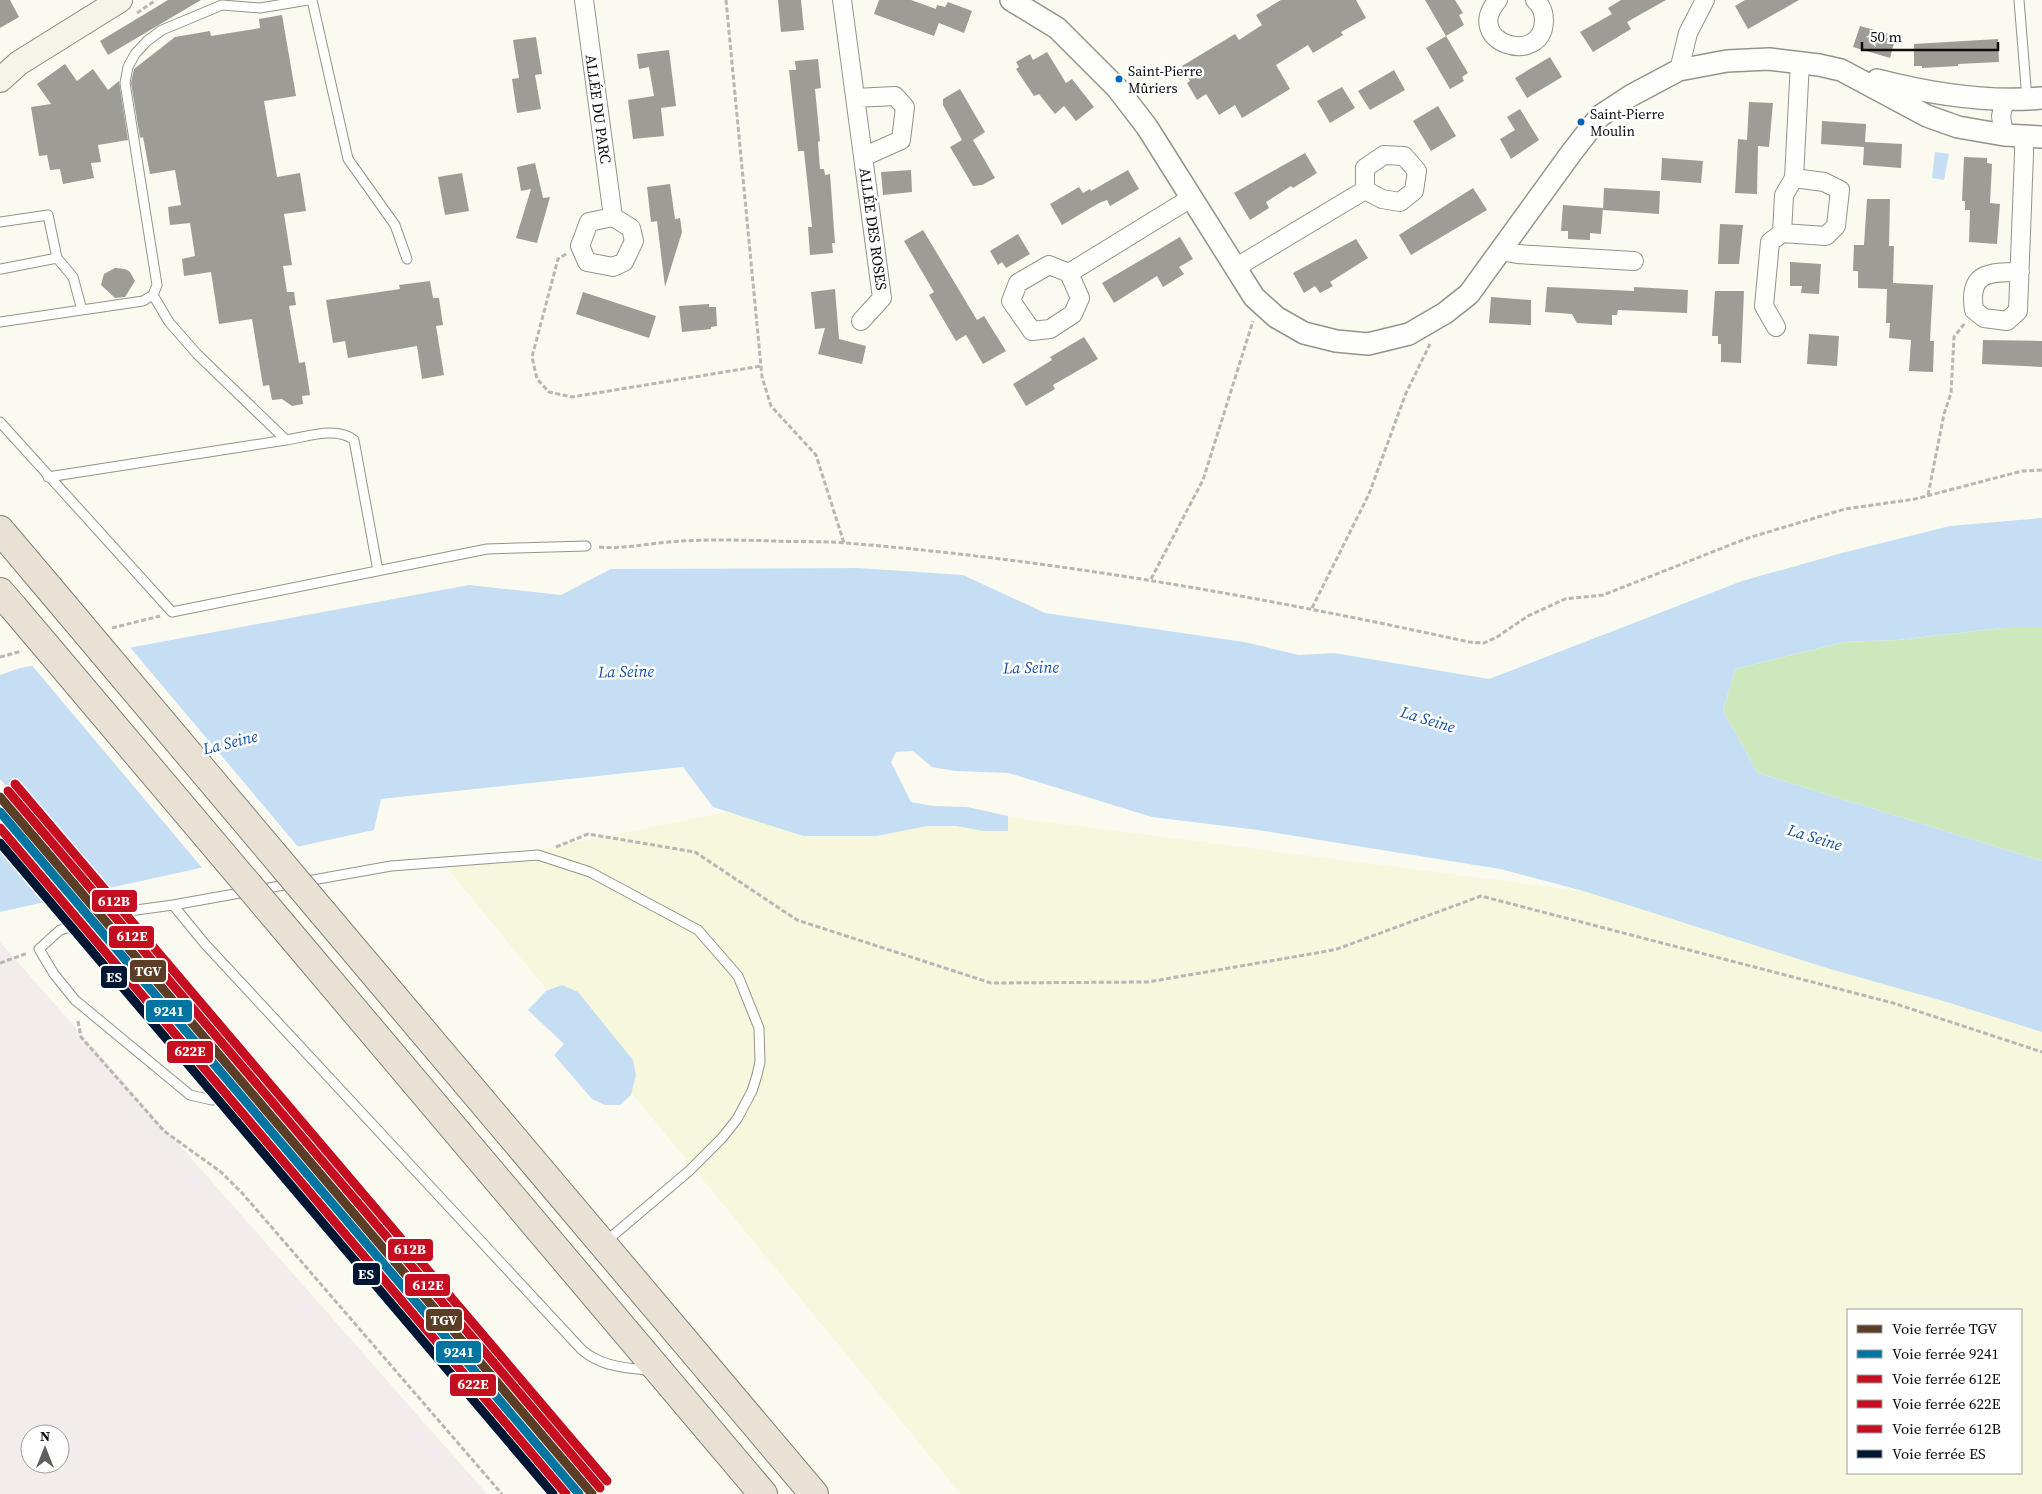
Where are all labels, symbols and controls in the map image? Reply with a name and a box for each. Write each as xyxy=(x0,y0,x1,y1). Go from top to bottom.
scale bar xyxy=(1862,20,1998,52)
text: 50 m xyxy=(1870,26,1902,47)
street label: ALLÉE DU PARC xyxy=(580,53,617,165)
place label: Saint-Pierre Mûriers xyxy=(1128,61,1202,98)
marker: Saint-Pierre Mûriers xyxy=(1114,74,1124,84)
place label: Saint-Pierre Moulin xyxy=(1590,104,1664,141)
marker: Saint-Pierre Moulin xyxy=(1576,117,1586,127)
street label: ALLÉE DES ROSES xyxy=(855,166,893,292)
water label: La Seine xyxy=(1002,656,1060,679)
water label: La Seine xyxy=(597,660,655,683)
water label: La Seine xyxy=(1397,700,1458,738)
water label: La Seine xyxy=(199,724,260,760)
water label: La Seine xyxy=(1784,818,1845,856)
line badge: 612B xyxy=(91,889,138,913)
text: 612B xyxy=(98,891,130,911)
line badge: 612E xyxy=(108,925,155,949)
text: 612E xyxy=(116,926,148,946)
line badge: TGV xyxy=(129,959,167,983)
text: TGV xyxy=(135,961,162,981)
line badge: ES xyxy=(100,965,128,989)
text: ES xyxy=(106,967,122,987)
line badge: 9241 xyxy=(145,999,193,1023)
text: 9241 xyxy=(154,1001,184,1021)
line badge: 622E xyxy=(166,1040,214,1064)
text: 622E xyxy=(174,1041,206,1061)
line badge: 612B xyxy=(387,1238,434,1262)
text: 612B xyxy=(394,1239,426,1259)
line badge: ES xyxy=(352,1262,381,1286)
text: ES xyxy=(358,1264,374,1284)
line badge: 612E xyxy=(404,1273,451,1297)
text: 612E xyxy=(412,1275,444,1295)
line badge: TGV xyxy=(425,1308,463,1332)
legend xyxy=(1847,1309,2022,1474)
text: TGV xyxy=(431,1310,458,1330)
text: Voie ferrée TGV xyxy=(1892,1318,1997,1339)
line badge: 9241 xyxy=(435,1340,482,1364)
text: 9241 xyxy=(444,1342,474,1362)
text: Voie ferrée 9241 xyxy=(1892,1343,1999,1364)
text: Voie ferrée 612E xyxy=(1892,1368,2001,1389)
line badge: 622E xyxy=(449,1373,497,1397)
text: 622E xyxy=(457,1374,489,1394)
text: Voie ferrée 622E xyxy=(1892,1393,2001,1414)
text: Voie ferrée 612B xyxy=(1892,1418,2001,1439)
north arrow xyxy=(20,1424,70,1474)
text: N xyxy=(40,1426,50,1446)
text: Voie ferrée ES xyxy=(1892,1443,1986,1464)

